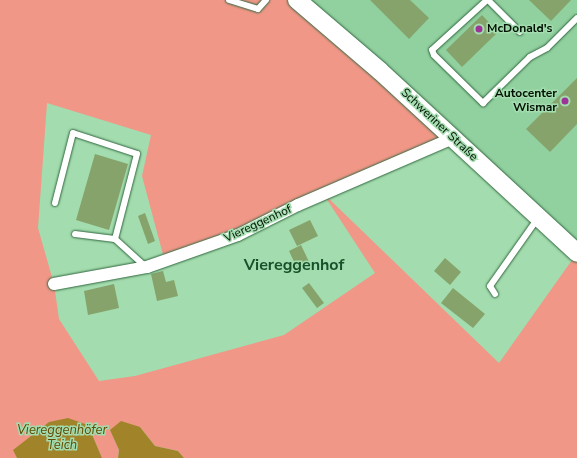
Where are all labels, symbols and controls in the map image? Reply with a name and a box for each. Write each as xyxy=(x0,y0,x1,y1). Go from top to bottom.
place label: McDonald's xyxy=(487,22,552,36)
marker: McDonald's xyxy=(474,24,484,34)
street label: Schweriner Straße xyxy=(398,86,480,164)
place label: Autocenter Wismar xyxy=(495,87,557,115)
marker: Autocenter Wismar xyxy=(560,96,570,106)
street label: Viereggenhof xyxy=(222,202,294,246)
district label: Viereggenhof xyxy=(244,255,344,275)
water label: Viereggenhöfer Teich xyxy=(17,423,107,454)

